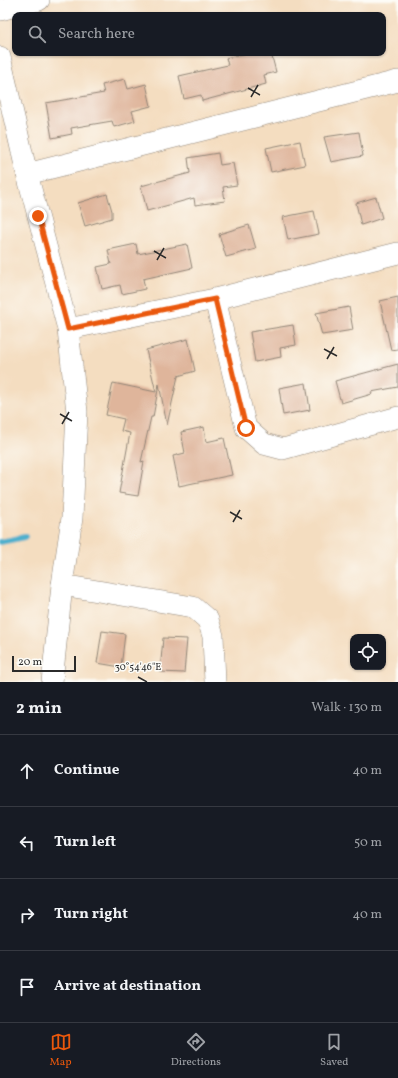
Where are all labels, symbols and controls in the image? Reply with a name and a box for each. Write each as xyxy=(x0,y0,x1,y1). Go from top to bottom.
search box xyxy=(12,12,386,56)
icon: search xyxy=(26,23,48,45)
text: Search here xyxy=(58,24,135,45)
route end xyxy=(29,207,47,225)
route start xyxy=(237,419,255,437)
map controls xyxy=(350,634,386,670)
button: locate xyxy=(350,634,386,670)
scale bar xyxy=(12,654,76,673)
text: 20 m xyxy=(18,655,42,670)
text: 30°54'46"E xyxy=(115,660,161,674)
text: 2 min xyxy=(16,697,62,720)
text: Walk · 130 m xyxy=(311,699,382,717)
icon: ahead xyxy=(16,760,38,782)
text: Continue xyxy=(54,760,119,781)
text: 40 m xyxy=(353,762,382,780)
icon: left xyxy=(16,832,38,854)
text: Turn left xyxy=(54,832,116,853)
text: 50 m xyxy=(354,834,382,852)
icon: right xyxy=(16,904,38,926)
text: Turn right xyxy=(54,904,128,925)
text: 40 m xyxy=(353,906,382,924)
icon: arrive xyxy=(16,976,38,998)
text: Arrive at destination xyxy=(54,976,201,997)
tab: Map xyxy=(50,1031,72,1070)
tab: Directions xyxy=(171,1031,221,1070)
tab: Saved xyxy=(320,1031,348,1070)

